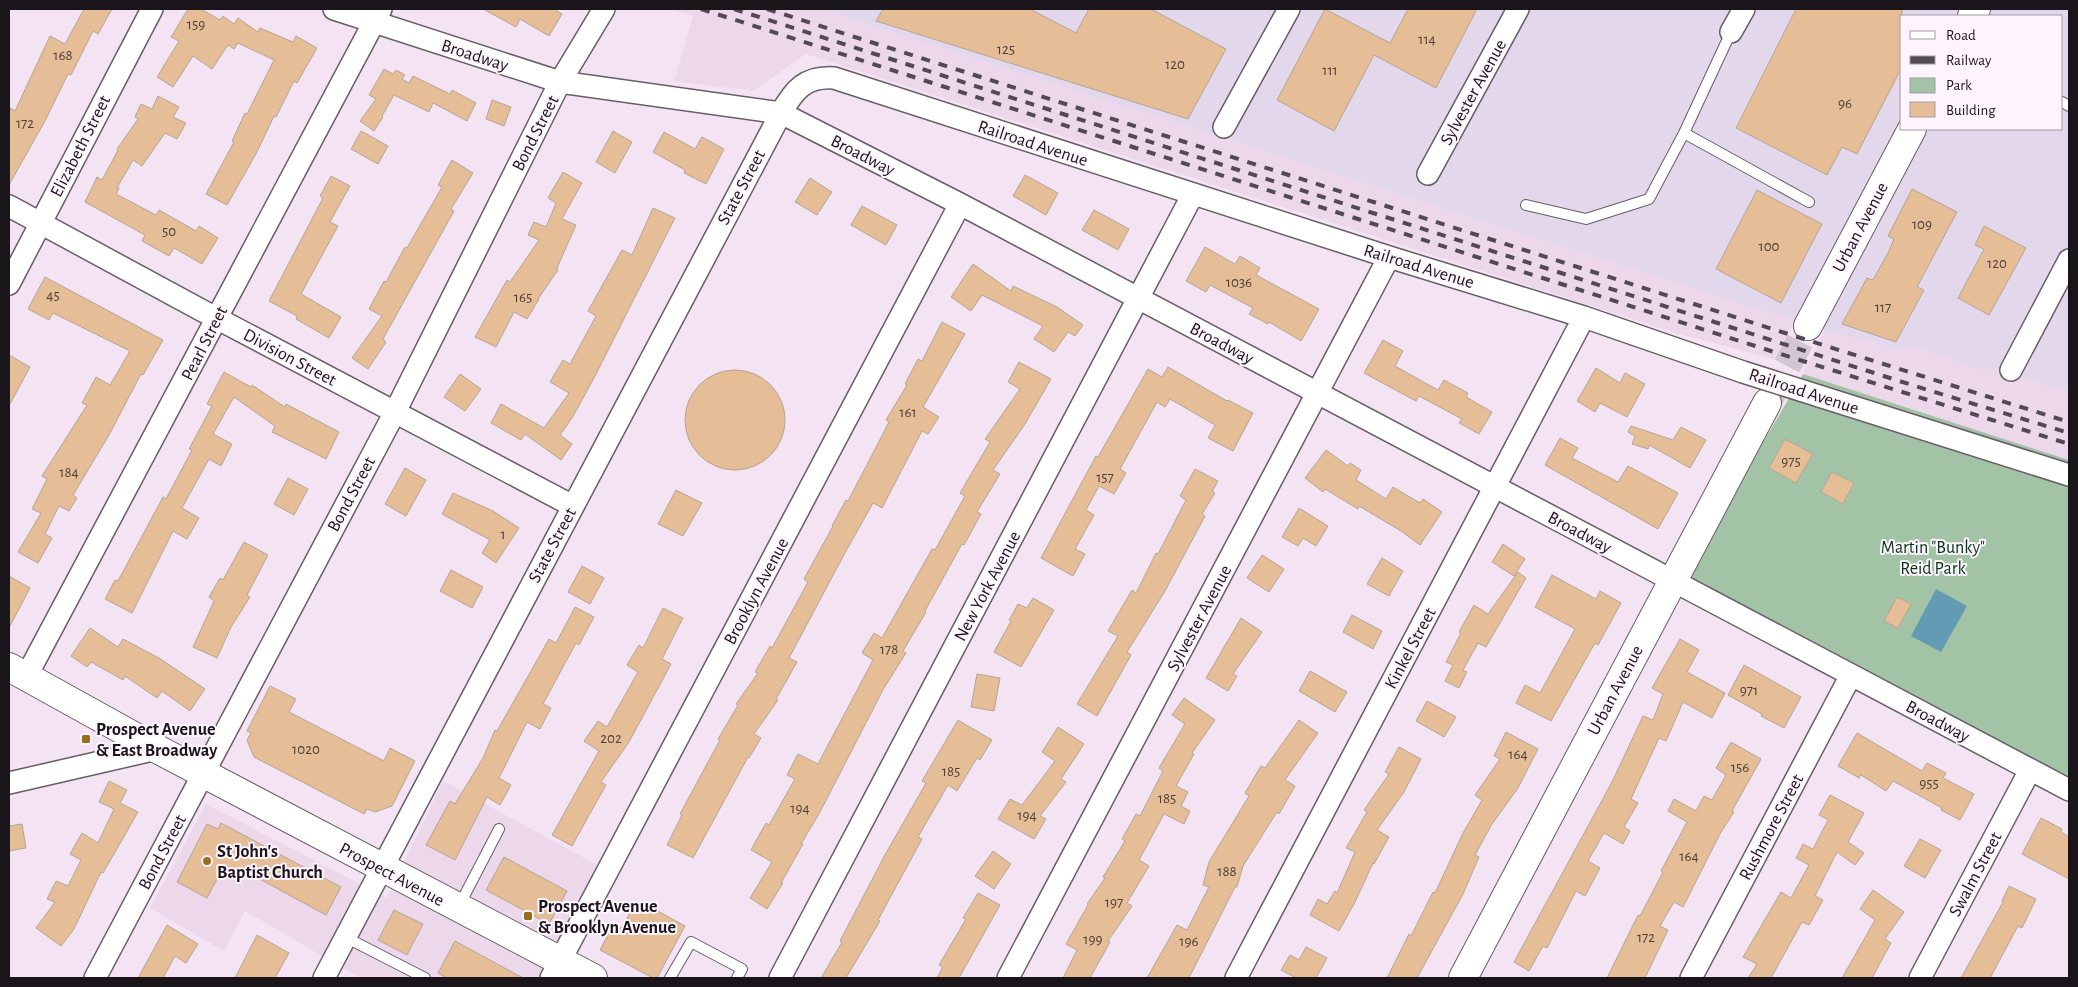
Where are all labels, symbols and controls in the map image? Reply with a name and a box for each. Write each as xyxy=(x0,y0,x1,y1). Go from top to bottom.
legend xyxy=(1900,15,2063,130)
house number: 159 xyxy=(187,17,205,32)
text: Road xyxy=(1946,28,1976,43)
house number: 114 xyxy=(1418,32,1436,47)
street label: Broadway xyxy=(439,37,511,75)
street label: Sylvester Avenue xyxy=(1437,37,1510,148)
house number: 125 xyxy=(997,42,1015,57)
house number: 168 xyxy=(53,48,73,63)
text: Railway xyxy=(1946,53,1992,68)
house number: 120 xyxy=(1165,57,1185,72)
house number: 111 xyxy=(1322,63,1338,78)
text: Park xyxy=(1946,78,1972,93)
street label: Elizabeth Street xyxy=(48,93,114,200)
street label: Bond Street xyxy=(509,93,563,174)
house number: 96 xyxy=(1838,96,1852,111)
text: Building xyxy=(1946,103,1996,118)
house number: 172 xyxy=(16,116,34,131)
street label: Railroad Avenue xyxy=(975,118,1090,170)
street label: Broadway xyxy=(828,132,898,180)
street label: State Street xyxy=(715,147,769,228)
street label: Urban Avenue xyxy=(1830,180,1892,275)
house number: 109 xyxy=(1912,217,1932,232)
house number: 50 xyxy=(162,224,176,239)
house number: 100 xyxy=(1758,239,1780,254)
street label: Railroad Avenue xyxy=(1361,242,1476,292)
house number: 120 xyxy=(1987,256,2007,271)
house number: 1036 xyxy=(1226,275,1252,290)
house number: 45 xyxy=(46,288,60,303)
house number: 165 xyxy=(514,290,532,305)
house number: 117 xyxy=(1875,300,1891,315)
street label: Pearl Street xyxy=(179,303,231,383)
street label: Broadway xyxy=(1187,320,1257,368)
street label: Division Street xyxy=(240,326,339,390)
street label: Railroad Avenue xyxy=(1746,366,1861,418)
house number: 161 xyxy=(899,405,917,420)
street label: Bond Street xyxy=(325,454,379,535)
house number: 975 xyxy=(1781,454,1801,469)
house number: 184 xyxy=(59,465,79,480)
house number: 157 xyxy=(1096,470,1114,485)
street label: State Street xyxy=(526,505,580,586)
street label: Broadway xyxy=(1545,509,1615,557)
house number: 1 xyxy=(500,527,506,542)
street label: New York Avenue xyxy=(951,528,1024,644)
street label: Brooklyn Avenue xyxy=(721,535,793,648)
park label: Martin "Bunky" Reid Park xyxy=(1881,539,1985,578)
street label: Sylvester Avenue xyxy=(1164,562,1235,675)
street label: Kinkel Street xyxy=(1382,605,1440,692)
house number: 178 xyxy=(880,642,898,657)
street label: Urban Avenue xyxy=(1585,643,1647,738)
house number: 971 xyxy=(1740,683,1758,698)
street label: Broadway xyxy=(1903,698,1973,746)
place label: Prospect Avenue & East Broadway xyxy=(96,721,218,760)
house number: 202 xyxy=(600,731,622,746)
marker: Prospect Avenue & East Broadway xyxy=(80,733,92,745)
house number: 1020 xyxy=(292,742,320,757)
house number: 164 xyxy=(1508,747,1528,762)
house number: 156 xyxy=(1731,760,1749,775)
house number: 185 xyxy=(942,764,960,779)
street label: Rushmore Street xyxy=(1736,771,1807,883)
house number: 955 xyxy=(1919,776,1939,791)
house number: 185 xyxy=(1158,791,1176,806)
house number: 194 xyxy=(790,801,810,816)
house number: 194 xyxy=(1017,808,1037,823)
street label: Bond Street xyxy=(136,812,190,893)
street label: Swalm Street xyxy=(1946,829,2006,920)
street label: Prospect Avenue xyxy=(336,840,447,910)
place label: St John's Baptist Church xyxy=(217,843,323,882)
house number: 164 xyxy=(1679,849,1699,864)
marker: St John's Baptist Church xyxy=(201,855,213,867)
house number: 188 xyxy=(1217,864,1237,879)
house number: 197 xyxy=(1105,895,1123,910)
place label: Prospect Avenue & Brooklyn Avenue xyxy=(538,898,676,937)
marker: Prospect Avenue & Brooklyn Avenue xyxy=(522,910,534,922)
house number: 172 xyxy=(1637,930,1655,945)
house number: 199 xyxy=(1083,932,1103,947)
house number: 196 xyxy=(1179,934,1199,949)

